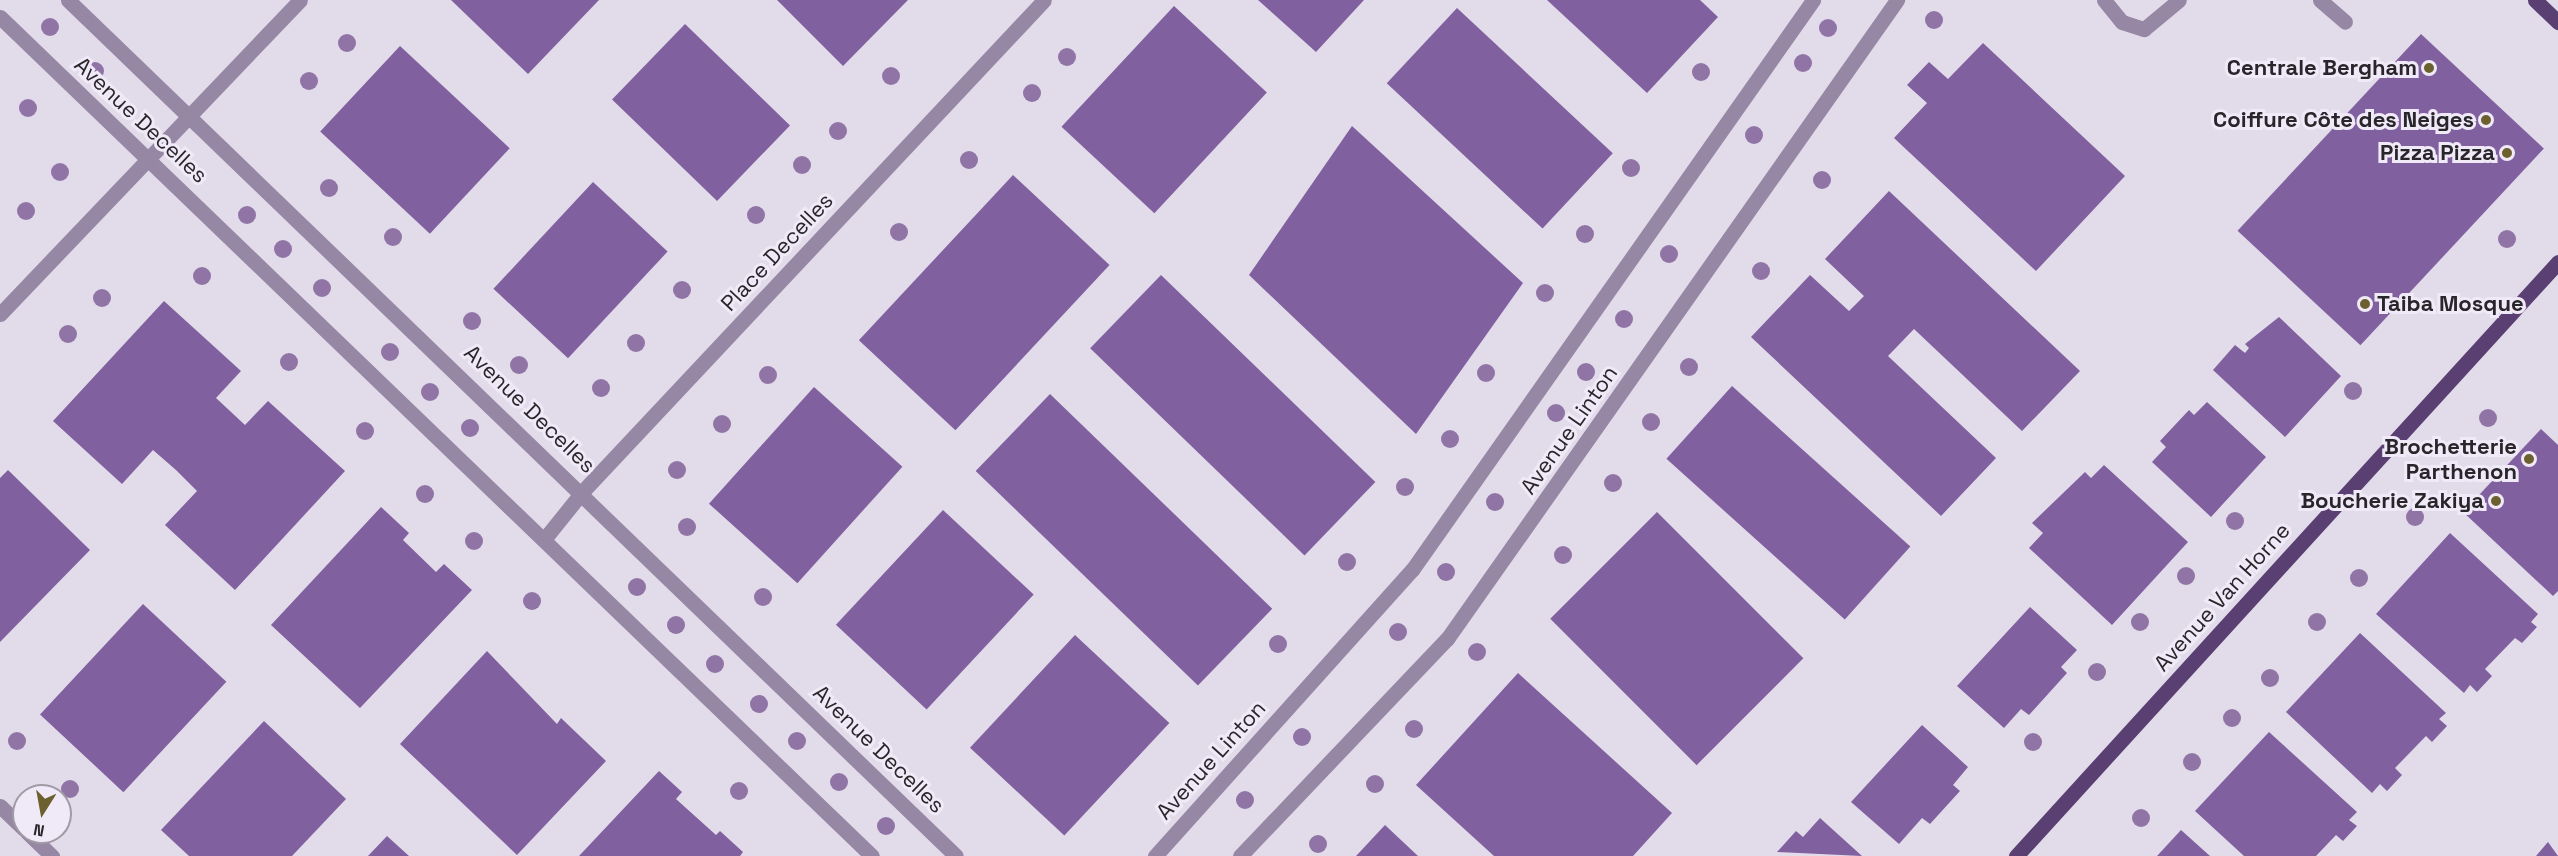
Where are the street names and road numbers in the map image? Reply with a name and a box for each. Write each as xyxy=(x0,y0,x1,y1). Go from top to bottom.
street label: Avenue Decelles xyxy=(69,52,213,188)
street label: Place Decelles xyxy=(716,187,838,317)
street label: Avenue Decelles xyxy=(459,340,601,478)
street label: Avenue Linton xyxy=(1515,361,1623,499)
street label: Avenue Van Horne xyxy=(2148,517,2296,677)
street label: Avenue Decelles xyxy=(808,680,950,818)
street label: Avenue Linton xyxy=(1151,695,1271,825)

